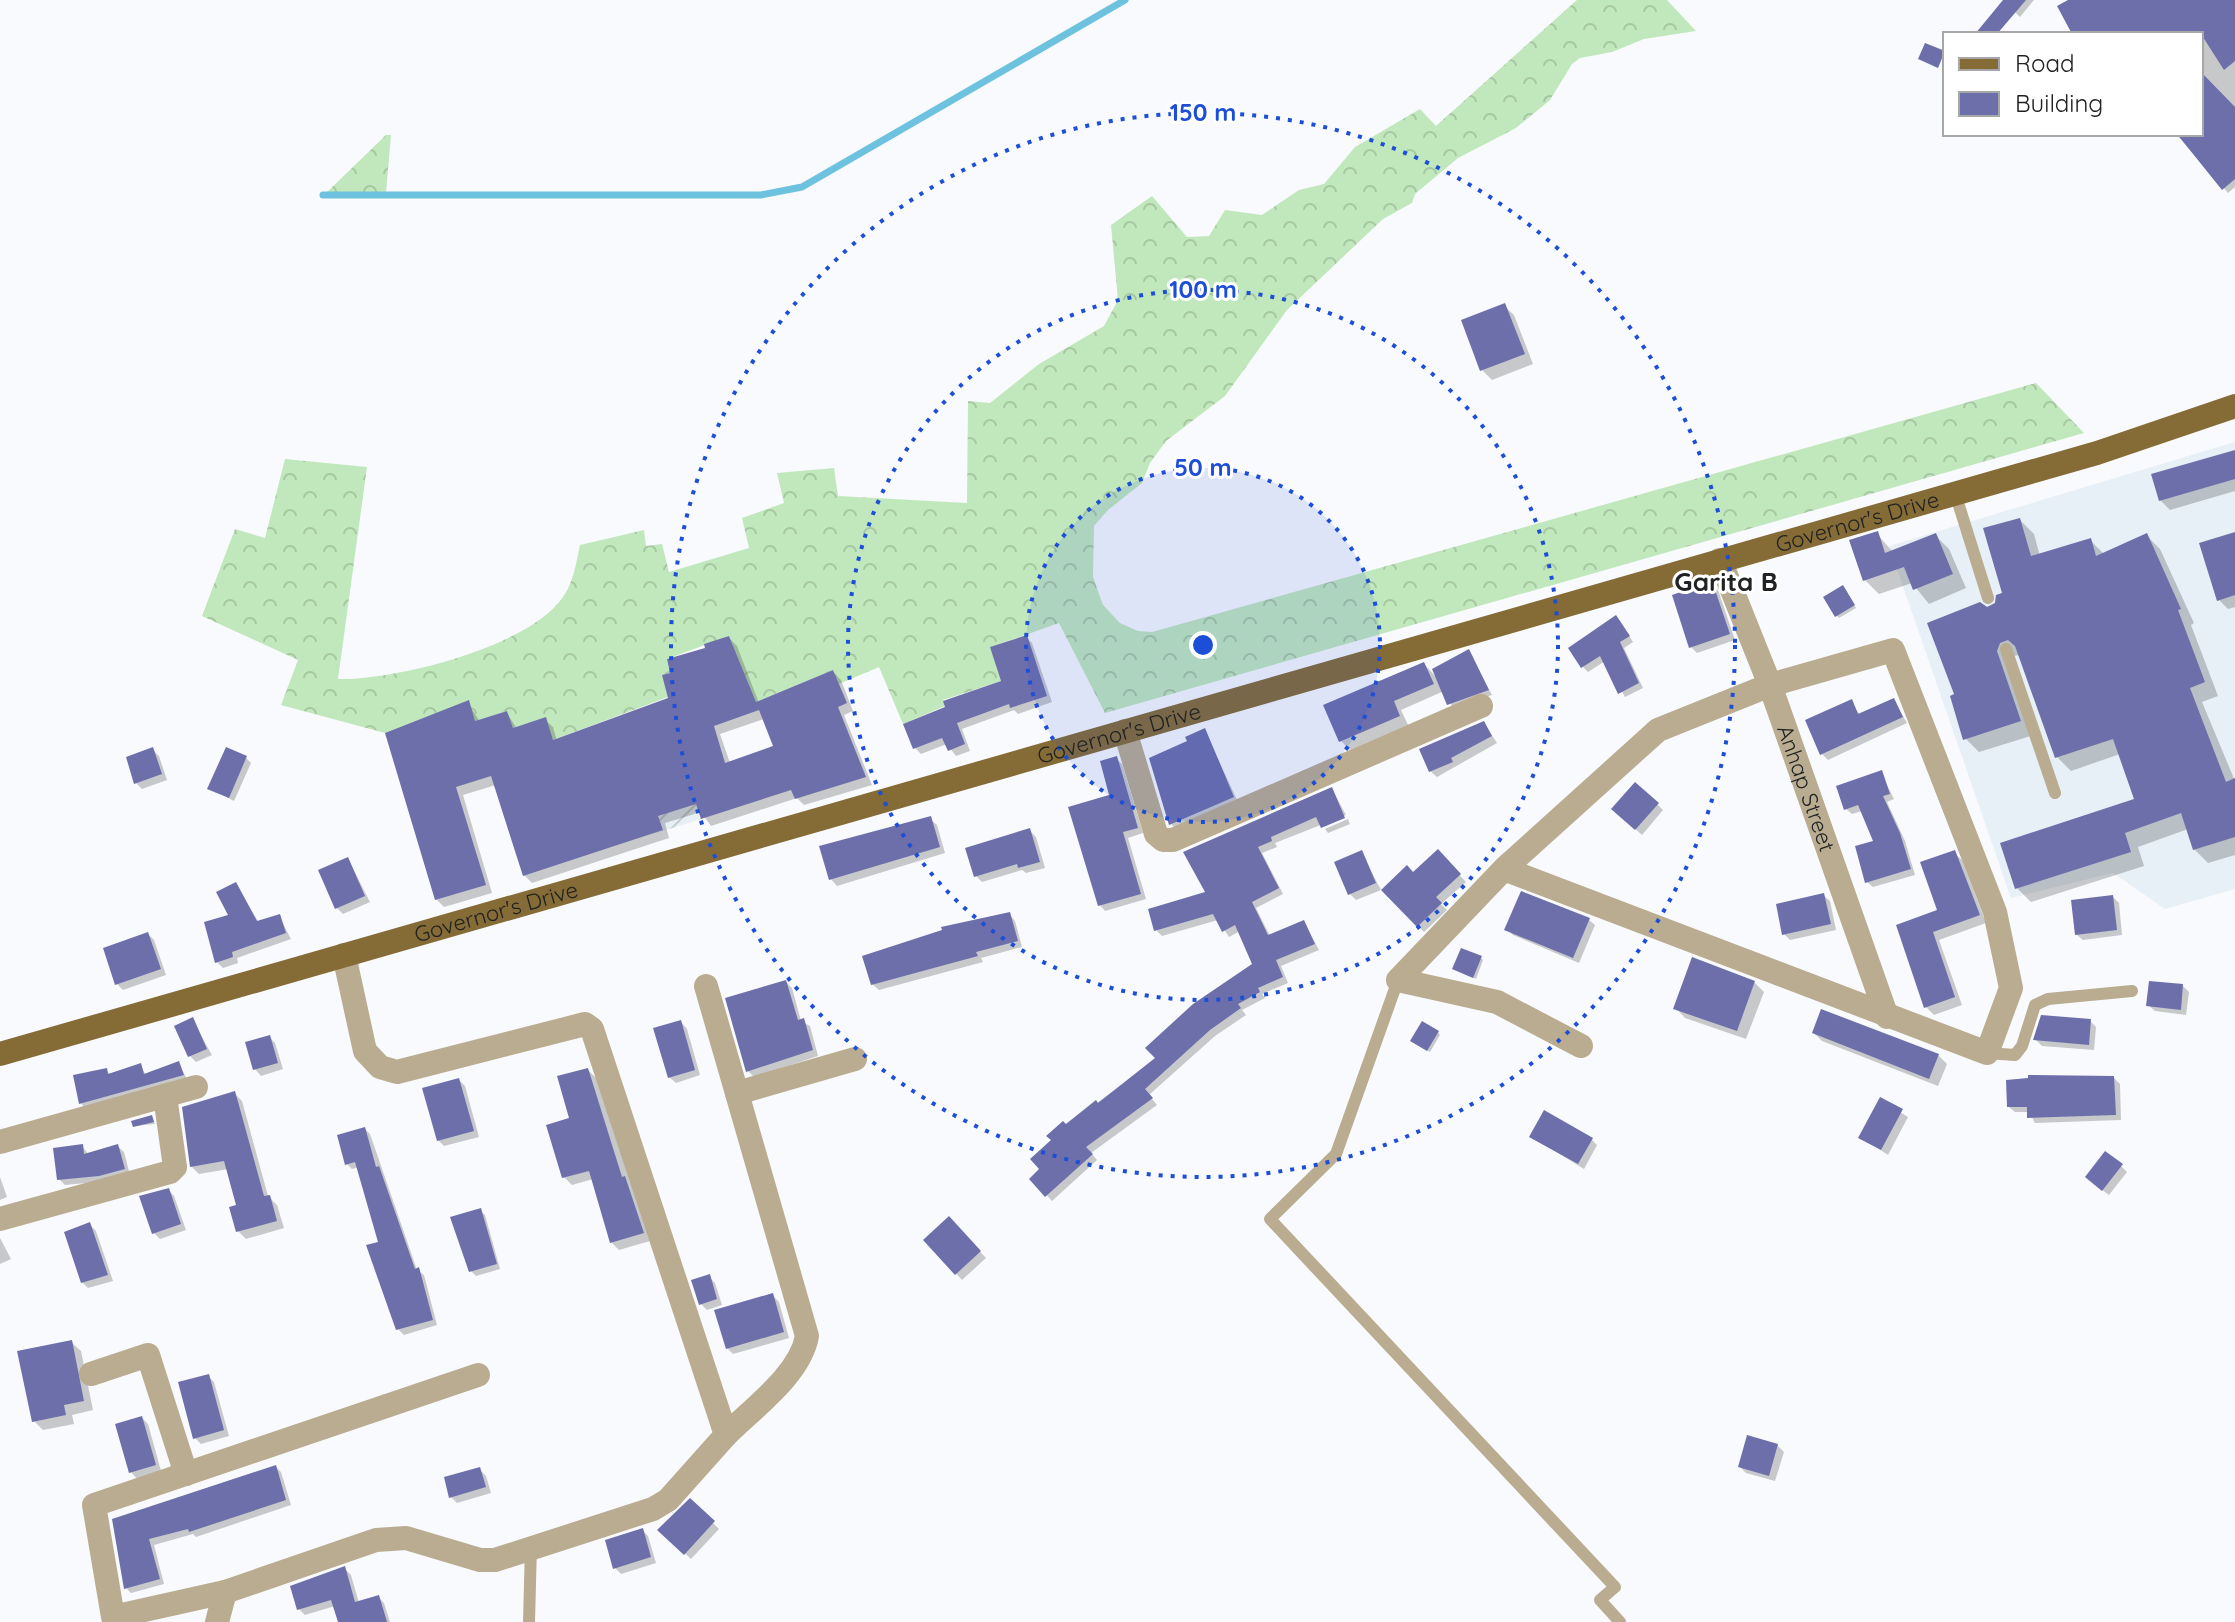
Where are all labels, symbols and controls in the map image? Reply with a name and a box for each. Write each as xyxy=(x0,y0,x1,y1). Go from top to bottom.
legend xyxy=(1943,32,2203,136)
text: Road xyxy=(2015,48,2075,78)
text: Building xyxy=(2015,88,2103,118)
text: 150 m xyxy=(1170,97,1236,127)
text: 100 m xyxy=(1169,274,1237,304)
text: 50 m xyxy=(1174,452,1232,482)
street label: Governor's Drive xyxy=(1772,485,1942,558)
district label: Garita B xyxy=(1674,565,1778,598)
centre of rings xyxy=(1189,631,1217,659)
street label: Governor's Drive xyxy=(1034,697,1204,770)
street label: Anhap Street xyxy=(1771,721,1842,855)
street label: Governor's Drive xyxy=(411,875,581,949)

